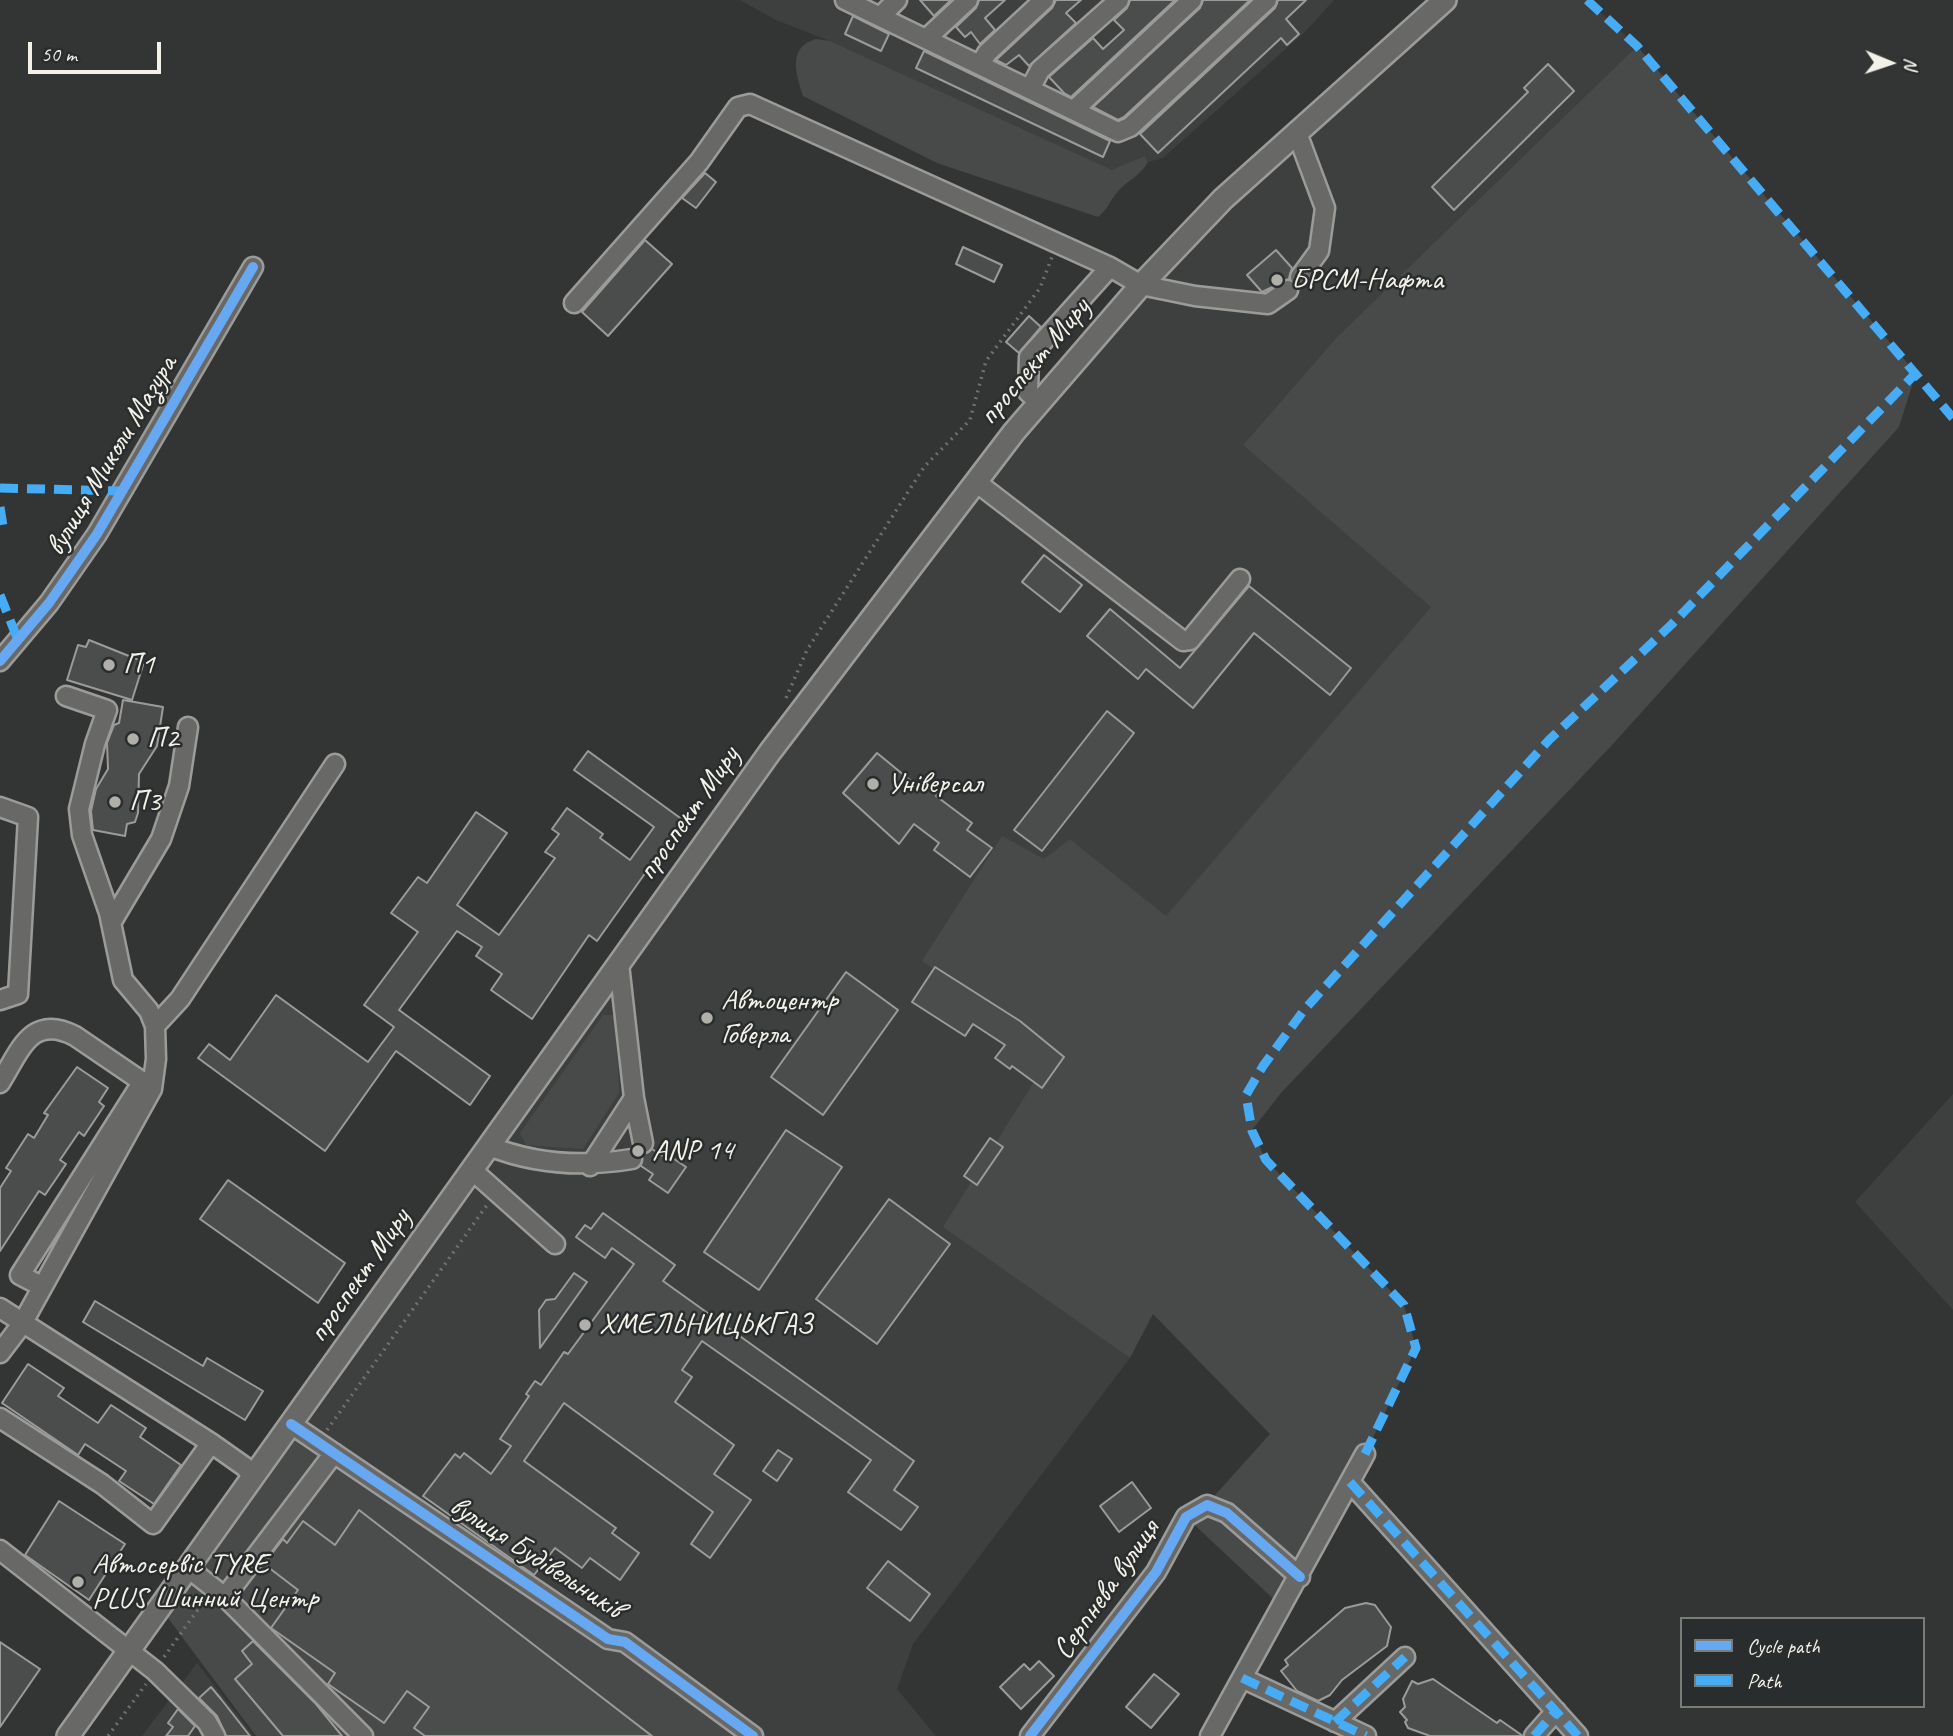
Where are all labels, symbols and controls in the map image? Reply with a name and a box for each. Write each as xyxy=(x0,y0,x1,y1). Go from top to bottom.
scale bar xyxy=(32,28,164,72)
north arrow xyxy=(1855,28,1925,98)
text: 50 m xyxy=(41,41,77,67)
text: N xyxy=(1899,57,1923,70)
place label: БРСМ-Нафта xyxy=(1291,262,1443,298)
marker: БРСМ-Нафта xyxy=(1269,272,1285,288)
street label: проспект Миру xyxy=(971,291,1099,433)
street label: вулиця Миколи Мазура xyxy=(38,349,186,563)
place label: П1 xyxy=(123,647,155,683)
marker: П1 xyxy=(101,657,117,673)
place label: П2 xyxy=(147,721,179,757)
marker: П2 xyxy=(125,731,141,747)
street label: проспект Миру xyxy=(630,740,748,888)
place label: Універсал xyxy=(887,766,983,802)
marker: Універсал xyxy=(865,776,881,792)
place label: П3 xyxy=(129,784,161,820)
marker: П3 xyxy=(107,794,123,810)
place label: Автоцентр Говерла xyxy=(721,983,838,1054)
marker: Автоцентр Говерла xyxy=(699,1010,715,1026)
place label: ANP 14 xyxy=(652,1133,733,1169)
marker: ANP 14 xyxy=(630,1143,646,1159)
street label: проспект Миру xyxy=(301,1202,419,1350)
place label: ХМЕЛЬНИЦЬКГАЗ xyxy=(599,1307,812,1343)
marker: ХМЕЛЬНИЦЬКГАЗ xyxy=(577,1317,593,1333)
street label: вулиця Будівельників xyxy=(443,1489,629,1627)
street label: Серпнева вулиця xyxy=(1046,1513,1168,1667)
place label: Автосервіс TYRE PLUS Шинний Центр xyxy=(92,1547,318,1618)
marker: Автосервіс TYRE PLUS Шинний Центр xyxy=(70,1574,86,1590)
legend xyxy=(1680,1617,1925,1708)
text: Cycle path xyxy=(1747,1633,1820,1659)
text: Path xyxy=(1747,1668,1782,1694)

